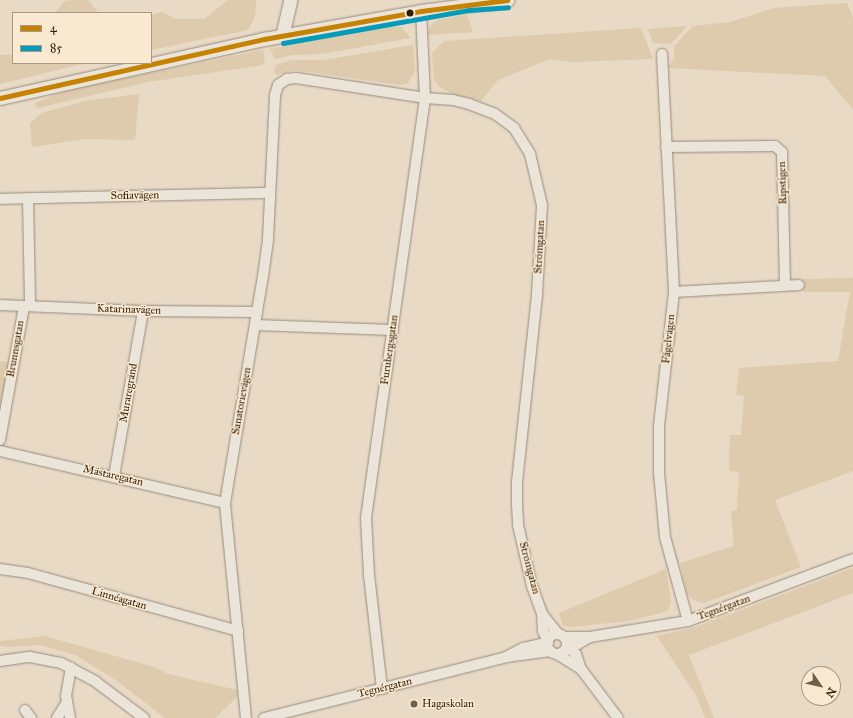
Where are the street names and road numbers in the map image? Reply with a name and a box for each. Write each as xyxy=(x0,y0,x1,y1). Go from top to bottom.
street label: Ripstigen xyxy=(776,161,790,205)
street label: Sofiavägen xyxy=(111,189,159,203)
street label: Strömgatan xyxy=(532,220,548,274)
street label: Katarinavägen xyxy=(97,302,161,318)
street label: Furubergsgatan xyxy=(379,314,401,386)
street label: Fågelvägen xyxy=(660,314,678,364)
street label: Brunnsgatan xyxy=(5,320,27,378)
street label: Muraregränd xyxy=(117,362,141,424)
street label: Sanatorievägen xyxy=(230,366,254,436)
street label: Mästaregatan xyxy=(82,463,144,489)
street label: Strömgatan xyxy=(516,541,542,595)
street label: Linnéagatan xyxy=(90,585,148,613)
street label: Tegnérgatan xyxy=(696,592,752,624)
street label: Tegnérgatan xyxy=(357,675,413,701)

